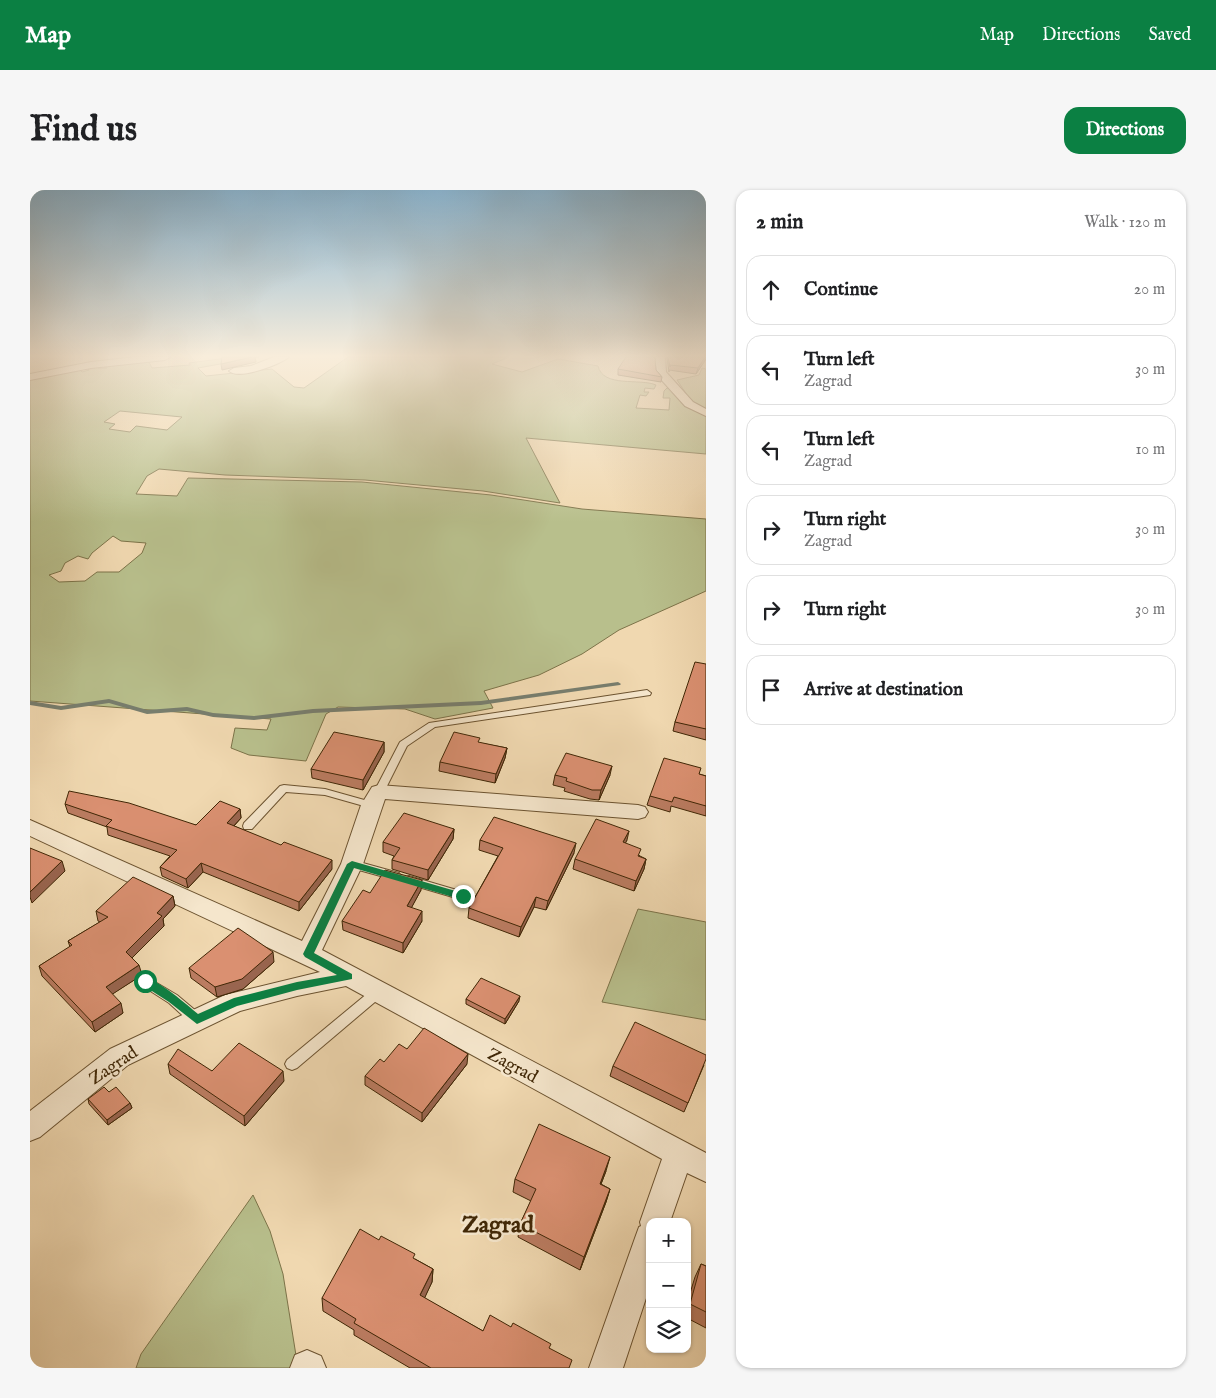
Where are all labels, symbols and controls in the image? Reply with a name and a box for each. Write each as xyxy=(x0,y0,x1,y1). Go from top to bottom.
text: Map xyxy=(25,20,71,51)
text: Map xyxy=(980,24,1014,47)
text: Directions xyxy=(1042,24,1120,47)
text: Saved xyxy=(1148,24,1191,47)
button: Directions xyxy=(1064,107,1186,154)
text: Find us xyxy=(30,108,137,153)
text: 2 min xyxy=(756,209,803,236)
text: Walk · 120 m xyxy=(1084,213,1166,233)
icon: ahead xyxy=(757,276,785,304)
text: Continue xyxy=(804,278,878,302)
text: 20 m xyxy=(1134,280,1165,300)
text: Turn left xyxy=(804,348,875,372)
icon: left xyxy=(757,356,785,384)
text: 30 m xyxy=(1135,360,1165,380)
text: Zagrad xyxy=(804,372,852,392)
text: Turn left xyxy=(804,428,875,452)
icon: left xyxy=(757,436,785,464)
text: 10 m xyxy=(1135,440,1165,460)
text: Zagrad xyxy=(804,452,852,472)
text: Turn right xyxy=(804,508,886,532)
icon: right xyxy=(757,516,785,544)
text: 30 m xyxy=(1135,520,1165,540)
text: Zagrad xyxy=(804,532,852,552)
icon: right xyxy=(757,596,785,624)
text: Turn right xyxy=(804,598,886,622)
text: 30 m xyxy=(1135,600,1165,620)
icon: arrive xyxy=(757,676,785,704)
text: Arrive at destination xyxy=(804,678,963,702)
route end xyxy=(452,885,475,908)
route start xyxy=(134,970,157,993)
street label: Zagrad xyxy=(85,1041,143,1091)
street label: Zagrad xyxy=(483,1043,542,1089)
district label: Zagrad xyxy=(462,1210,535,1241)
map controls xyxy=(646,1218,691,1353)
button: + xyxy=(646,1218,691,1263)
button: − xyxy=(646,1263,691,1308)
button: layers xyxy=(646,1308,691,1353)

